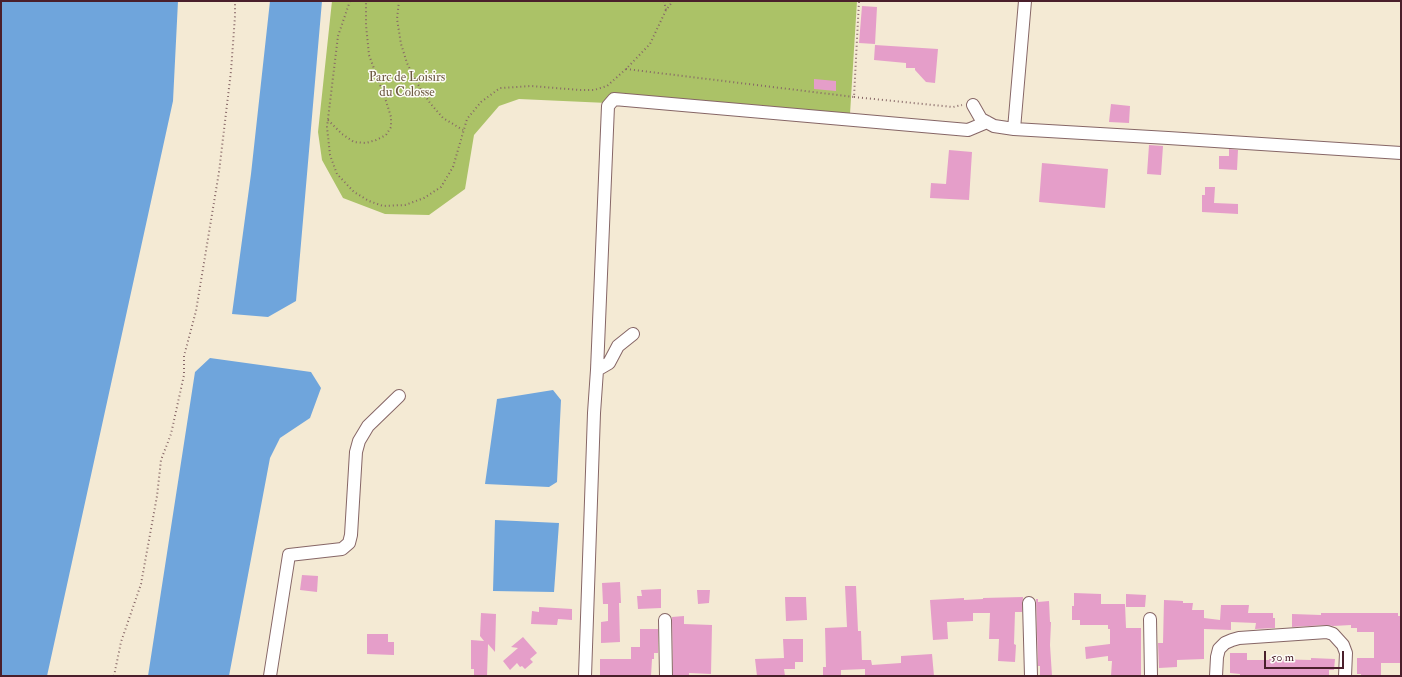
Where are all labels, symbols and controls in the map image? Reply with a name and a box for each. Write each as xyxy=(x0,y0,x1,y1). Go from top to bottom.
park label: Parc de Loisirs du Colosse xyxy=(369,70,445,101)
scale bar xyxy=(1266,643,1346,669)
text: 50 m xyxy=(1271,650,1294,665)

